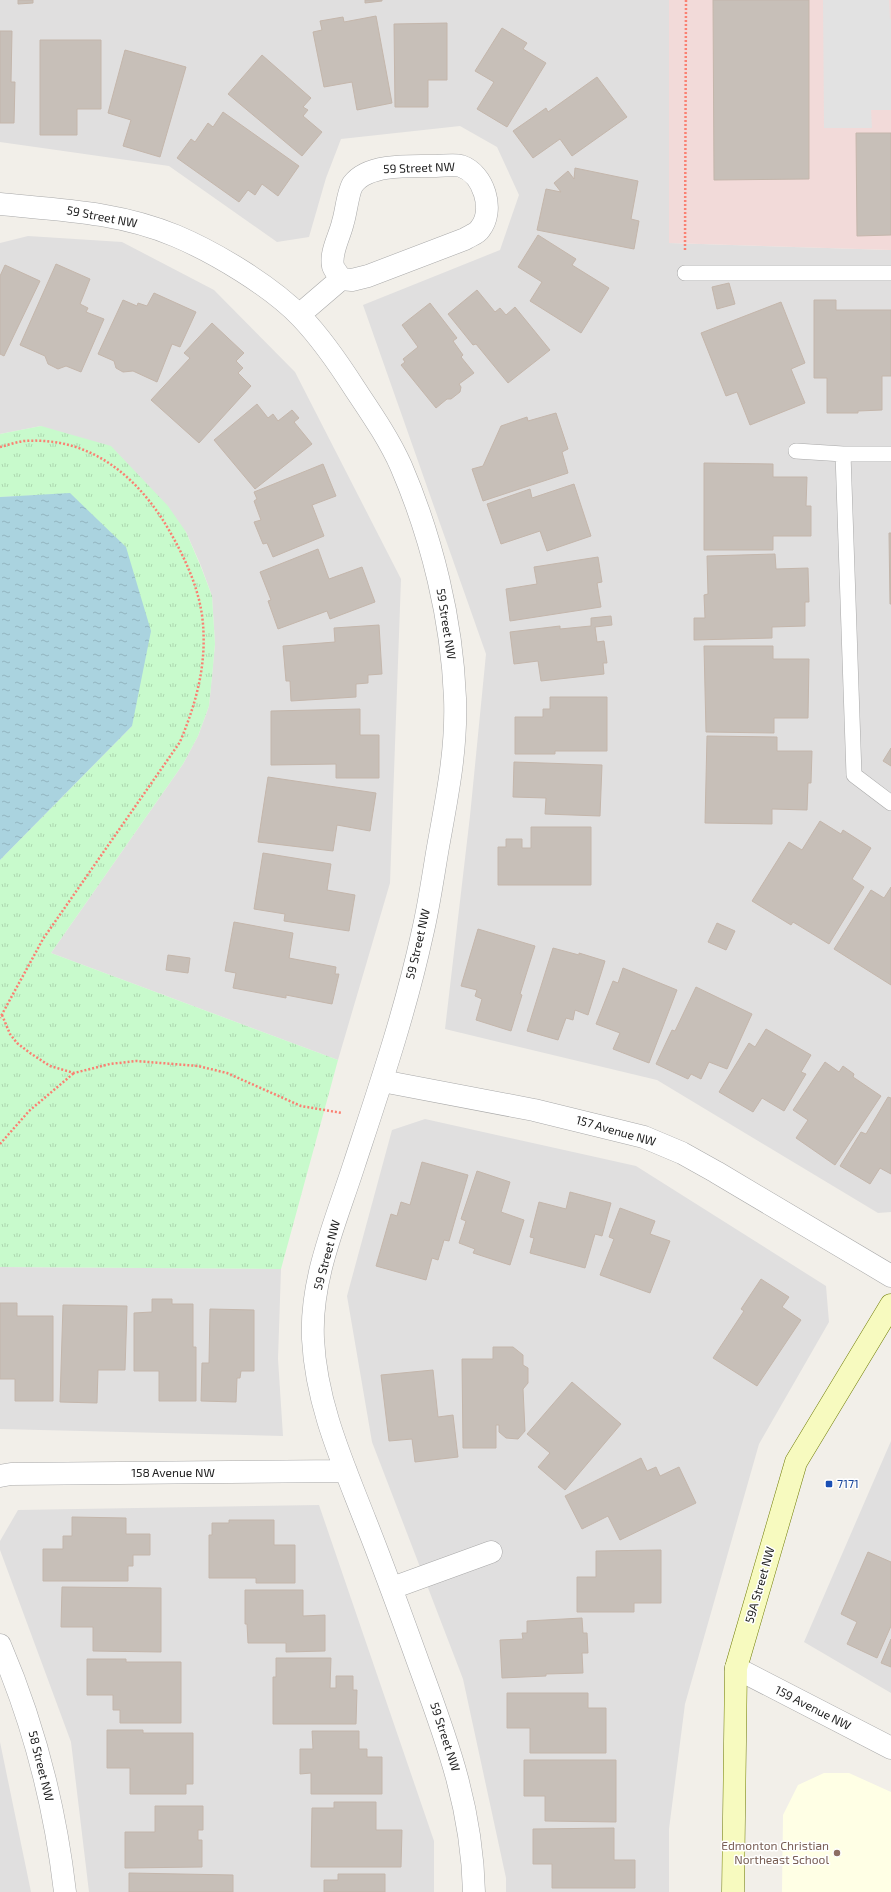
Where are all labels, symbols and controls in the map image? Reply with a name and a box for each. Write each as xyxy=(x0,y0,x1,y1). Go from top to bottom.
street label: 59 Street NW xyxy=(383,159,455,175)
street label: 59 Street NW xyxy=(66,202,139,230)
street label: 59 Street NW xyxy=(434,587,460,660)
street label: 59 Street NW xyxy=(402,907,432,980)
street label: 157 Avenue NW xyxy=(575,1112,658,1148)
street label: 59 Street NW xyxy=(310,1218,342,1291)
street label: 158 Avenue NW xyxy=(131,1465,215,1479)
place label: 7171 xyxy=(837,1476,859,1490)
marker: 7171 xyxy=(824,1479,834,1489)
street label: 59A Street NW xyxy=(741,1545,777,1625)
street label: 159 Avenue NW xyxy=(773,1682,854,1732)
street label: 59 Street NW xyxy=(428,1700,464,1773)
street label: 58 Street NW xyxy=(26,1729,58,1803)
place label: Edmonton Christian Northeast School xyxy=(721,1838,829,1866)
marker: Edmonton Christian Northeast School xyxy=(832,1848,842,1858)

